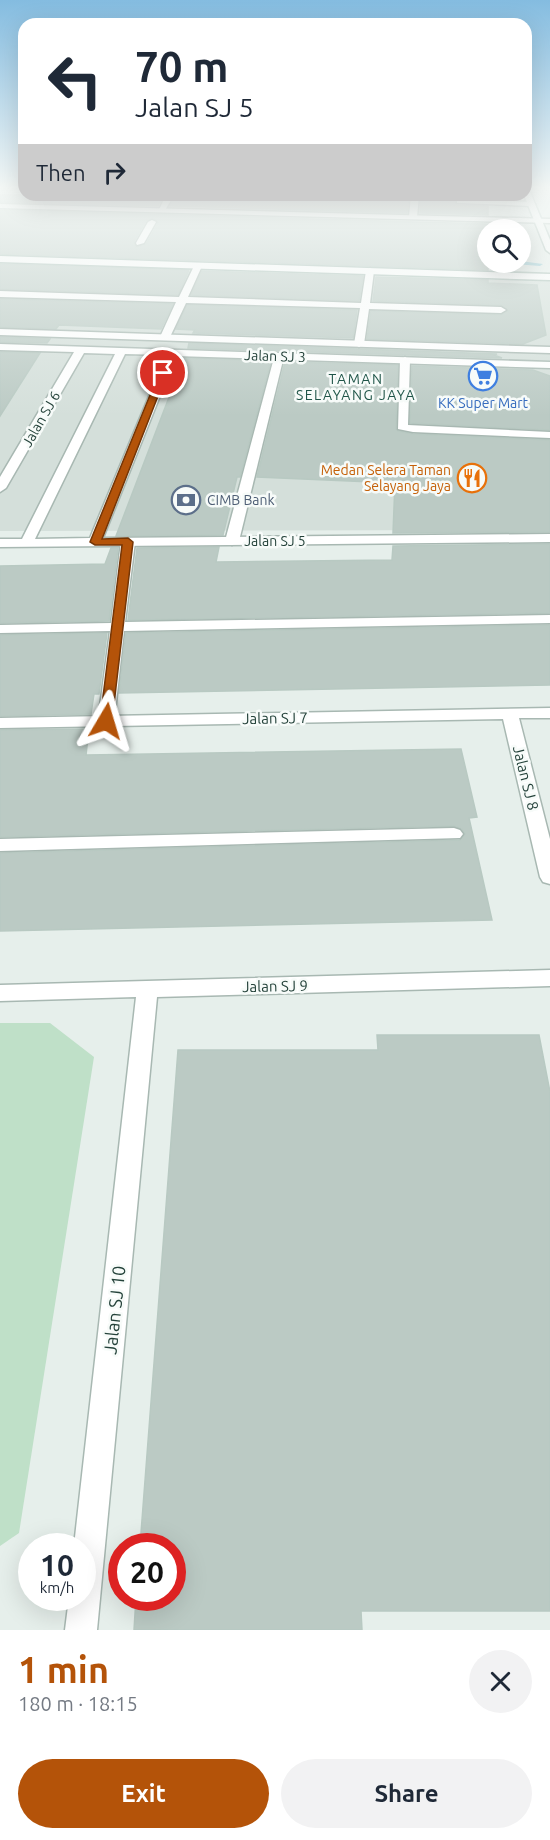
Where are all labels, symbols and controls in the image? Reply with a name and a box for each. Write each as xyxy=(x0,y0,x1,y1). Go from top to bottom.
icon: left xyxy=(36,42,114,120)
text: 70 m xyxy=(135,43,229,90)
text: Jalan SJ 5 xyxy=(135,92,254,122)
icon: right xyxy=(98,156,131,189)
text: Then xyxy=(36,160,86,185)
map controls xyxy=(477,219,531,273)
button: search xyxy=(477,219,531,273)
pin xyxy=(137,347,188,398)
street label: Jalan SJ 3 xyxy=(244,347,306,365)
icon: arrive xyxy=(146,356,179,389)
supermarket icon: KK Super Mart xyxy=(467,360,499,392)
district label: TAMAN SELAYANG JAYA xyxy=(296,371,416,403)
street label: Jalan SJ 6 xyxy=(19,388,63,450)
place label: KK Super Mart xyxy=(438,395,529,411)
place label: Medan Selera Taman Selayang Jaya xyxy=(321,462,451,494)
restaurant icon: Medan Selera Taman Selayang Jaya xyxy=(456,462,488,494)
bank icon: CIMB Bank xyxy=(170,484,202,516)
place label: CIMB Bank xyxy=(207,492,275,508)
street label: Jalan SJ 5 xyxy=(244,533,306,549)
position arrow xyxy=(74,689,138,753)
street label: Jalan SJ 7 xyxy=(242,709,308,727)
street label: Jalan SJ 8 xyxy=(510,744,542,812)
street label: Jalan SJ 9 xyxy=(242,977,308,995)
street label: Jalan SJ 10 xyxy=(99,1265,129,1355)
speed limit sign: 20 xyxy=(108,1533,186,1611)
text: 10 xyxy=(40,1548,74,1582)
text: km/h xyxy=(40,1579,74,1596)
text: 1 min xyxy=(18,1649,109,1690)
button: close xyxy=(469,1650,532,1713)
text: 180 m · 18:15 xyxy=(18,1692,138,1715)
button: Exit xyxy=(18,1759,269,1828)
button: Share xyxy=(281,1759,532,1828)

